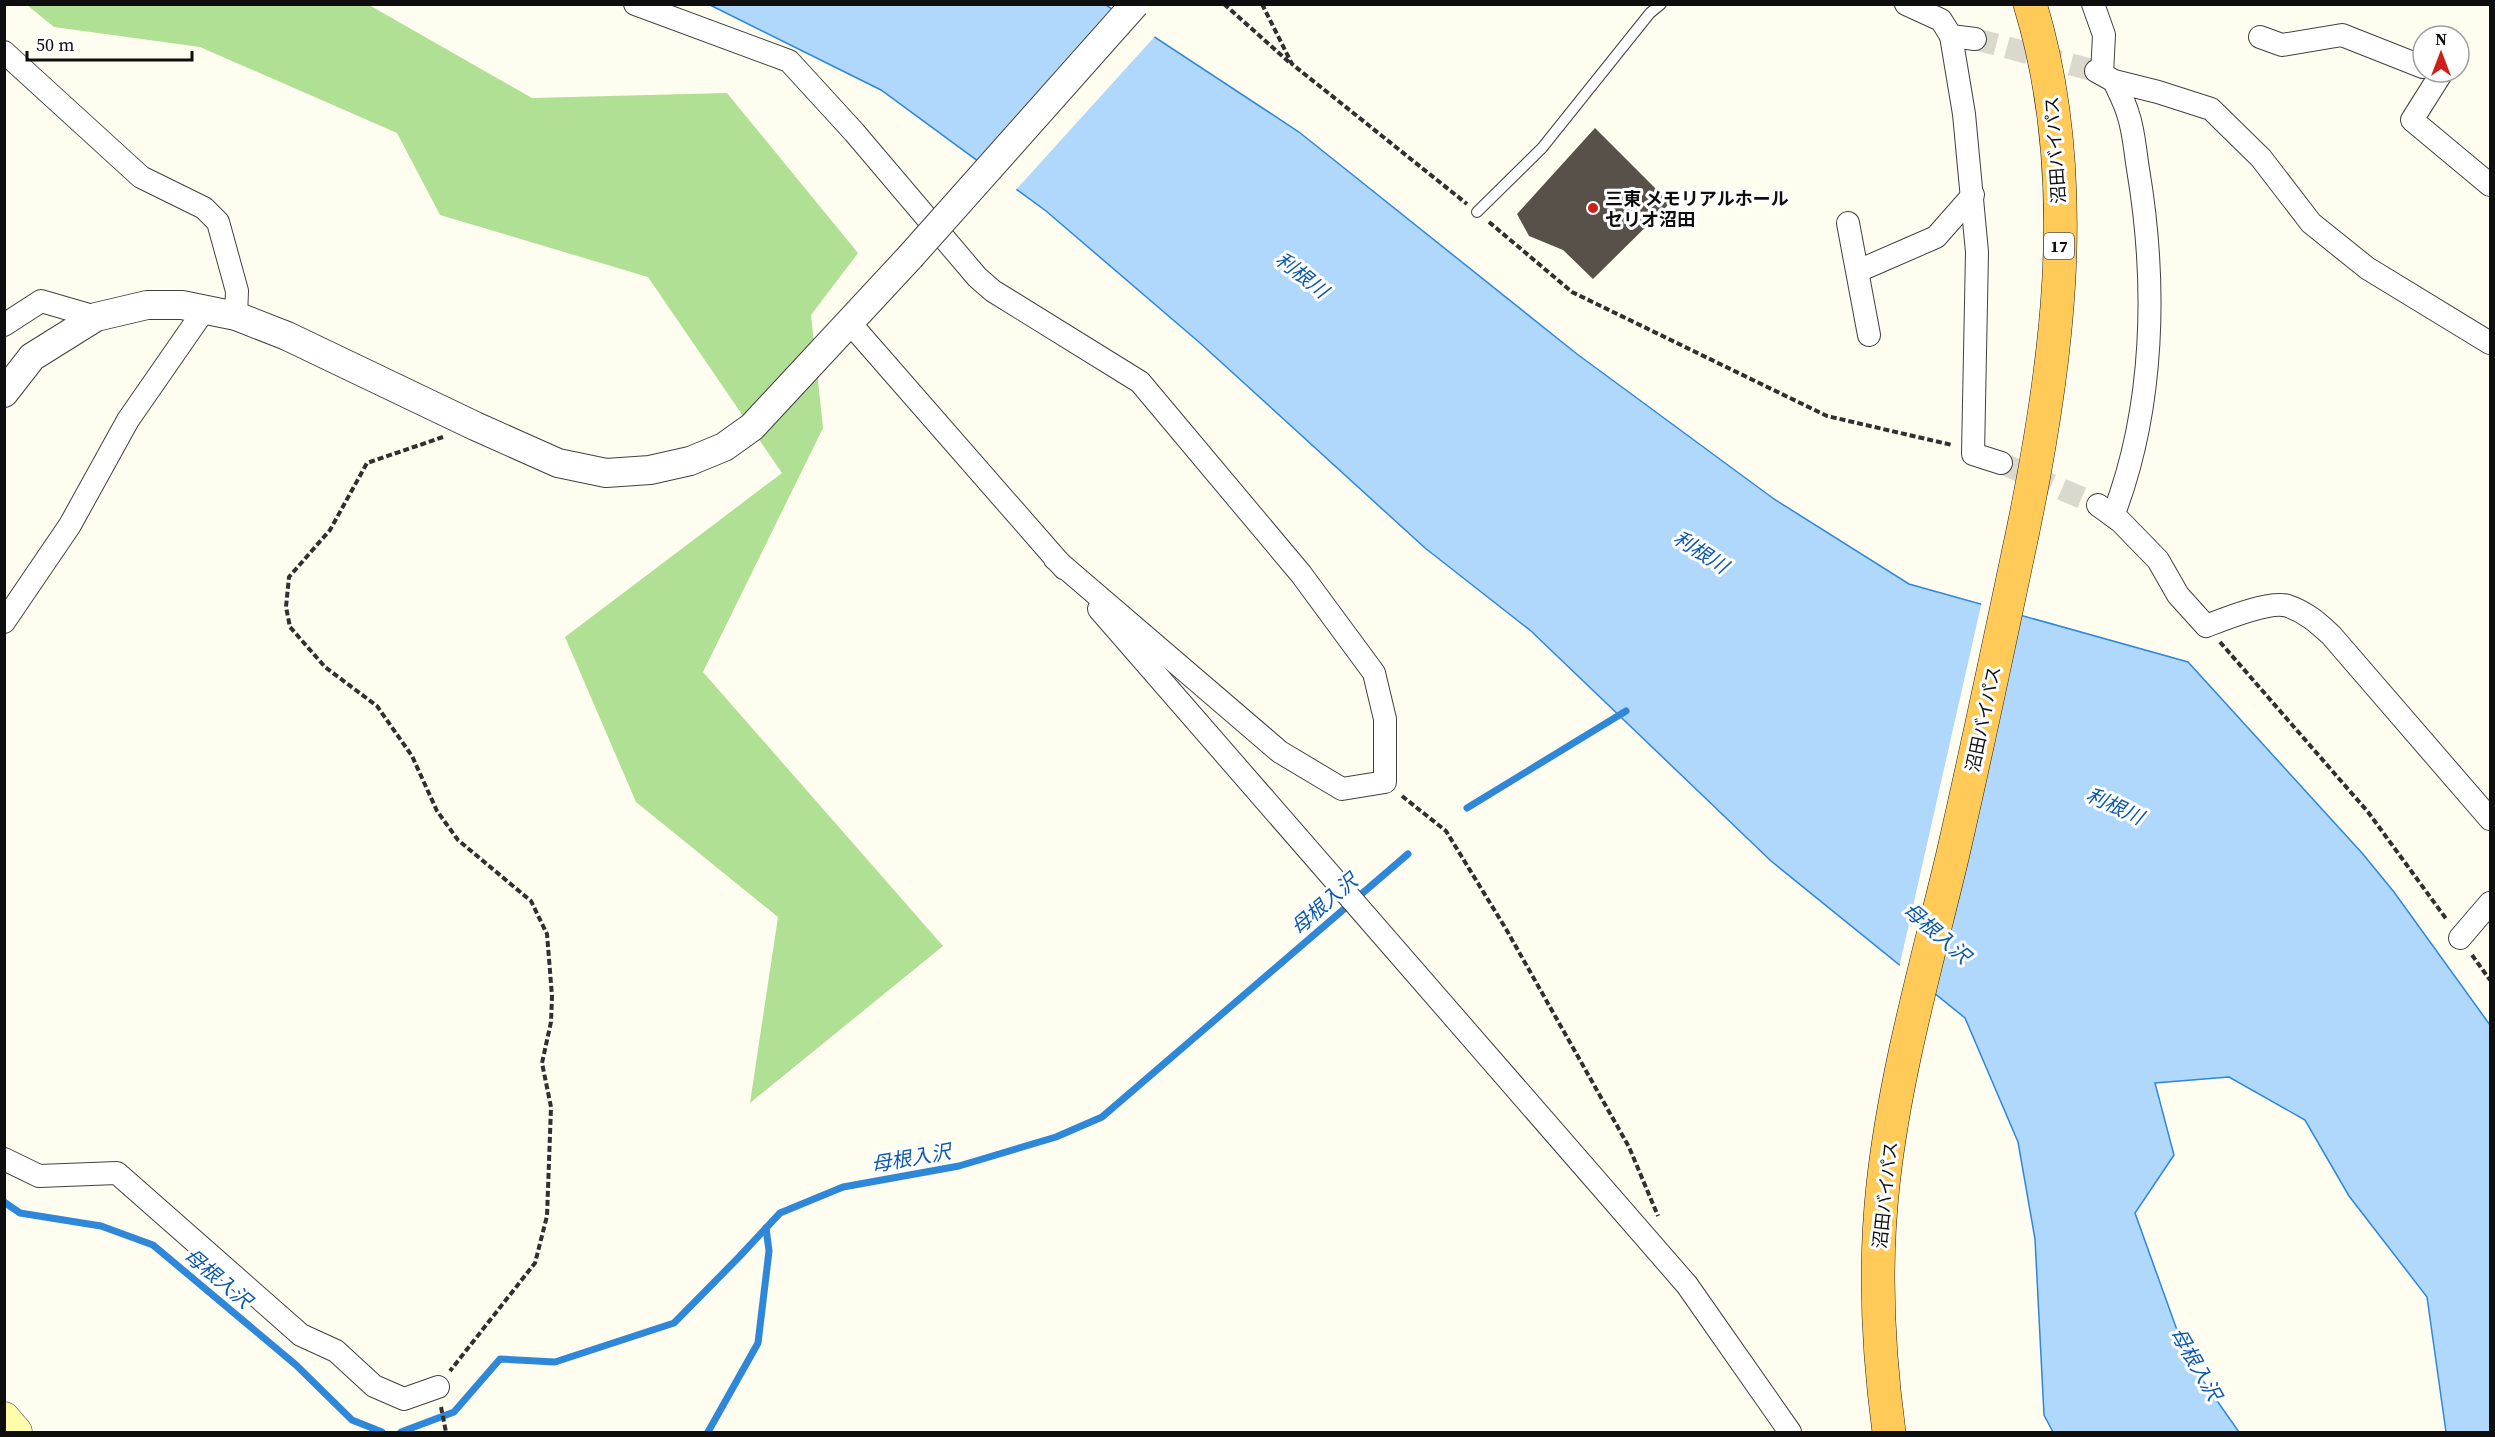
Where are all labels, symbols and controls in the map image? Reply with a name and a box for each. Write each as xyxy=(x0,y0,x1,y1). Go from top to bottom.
scale bar xyxy=(27,24,192,62)
north arrow xyxy=(2411,24,2471,84)
text: N xyxy=(2435,28,2447,50)
text: 50 m xyxy=(36,32,74,57)
street label: 沼田バイパス xyxy=(2039,95,2071,205)
place label: 三東 メモリアルホール セリオ沼田 xyxy=(1605,186,1789,232)
marker: 三東 メモリアルホール セリオ沼田 xyxy=(1586,201,1600,215)
road number: 17 xyxy=(2044,233,2074,259)
water label: 利根川 xyxy=(1270,245,1336,306)
water label: 利根川 xyxy=(1668,524,1735,581)
street label: 沼田バイパス xyxy=(1960,664,2006,774)
water label: 利根川 xyxy=(2082,781,2150,832)
water label: 母根入沢 xyxy=(1285,865,1366,941)
water label: 母根入沢 xyxy=(1898,896,1979,972)
water label: 母根入沢 xyxy=(869,1137,956,1179)
street label: 沼田バイパス xyxy=(1867,1140,1903,1250)
water label: 母根入沢 xyxy=(178,1242,260,1316)
water label: 母根入沢 xyxy=(2164,1322,2230,1408)

